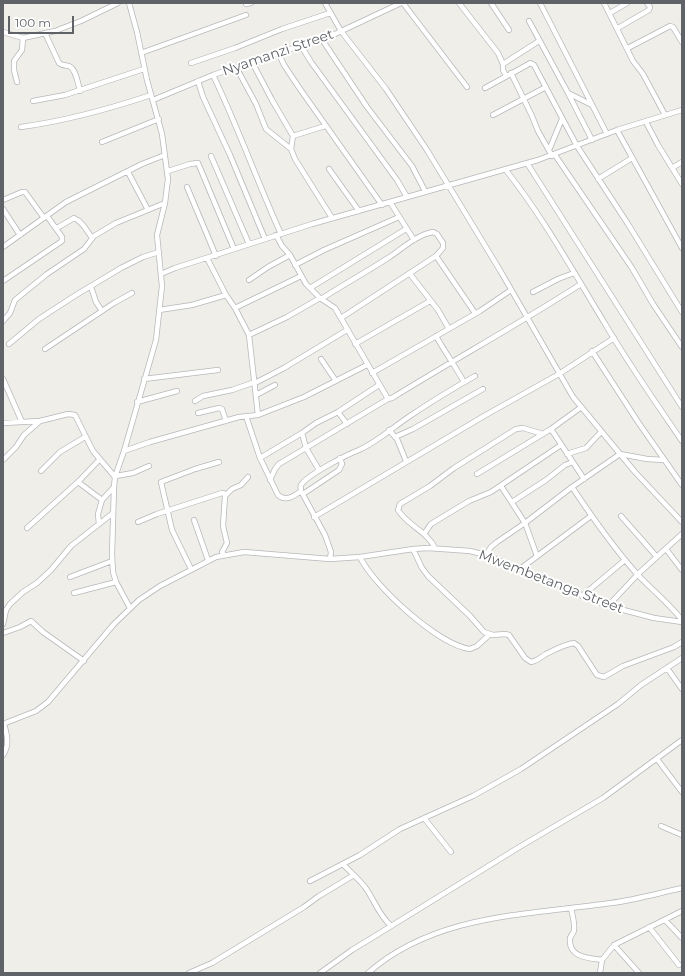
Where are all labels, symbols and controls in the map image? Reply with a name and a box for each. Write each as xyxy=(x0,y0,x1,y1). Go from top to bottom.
scale bar xyxy=(10,8,76,34)
text: 100 m xyxy=(15,15,51,30)
street label: Nyamanzi Street xyxy=(220,26,336,80)
street label: Mwembetanga Street xyxy=(476,547,626,617)

